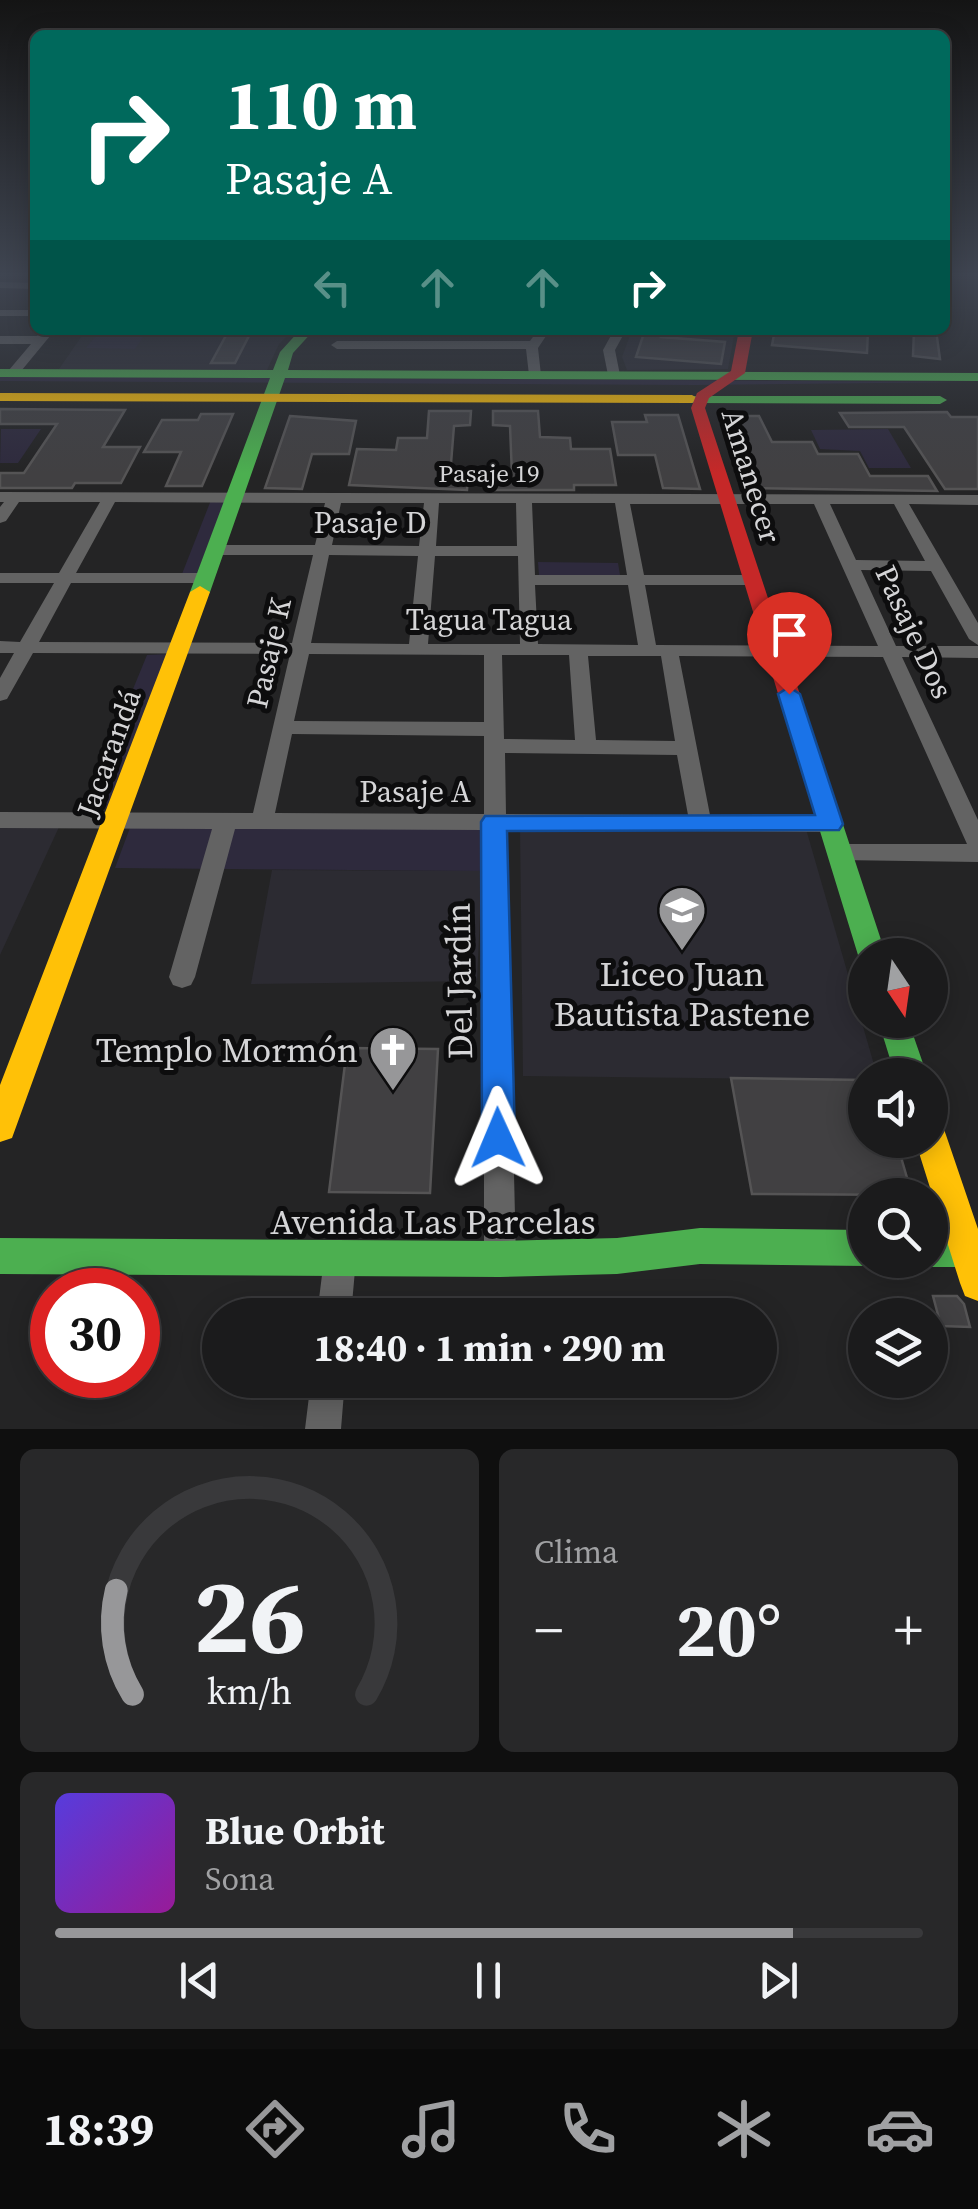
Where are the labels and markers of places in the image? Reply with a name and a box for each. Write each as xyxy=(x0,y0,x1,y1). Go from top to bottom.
pin xyxy=(747,592,832,695)
school or university icon: Liceo Juan Bautista Pastene xyxy=(656,884,708,952)
place label: Liceo Juan Bautista Pastene xyxy=(554,950,810,1038)
church icon: Templo Mormón xyxy=(367,1024,419,1092)
place label: Templo Mormón xyxy=(96,1026,358,1074)

